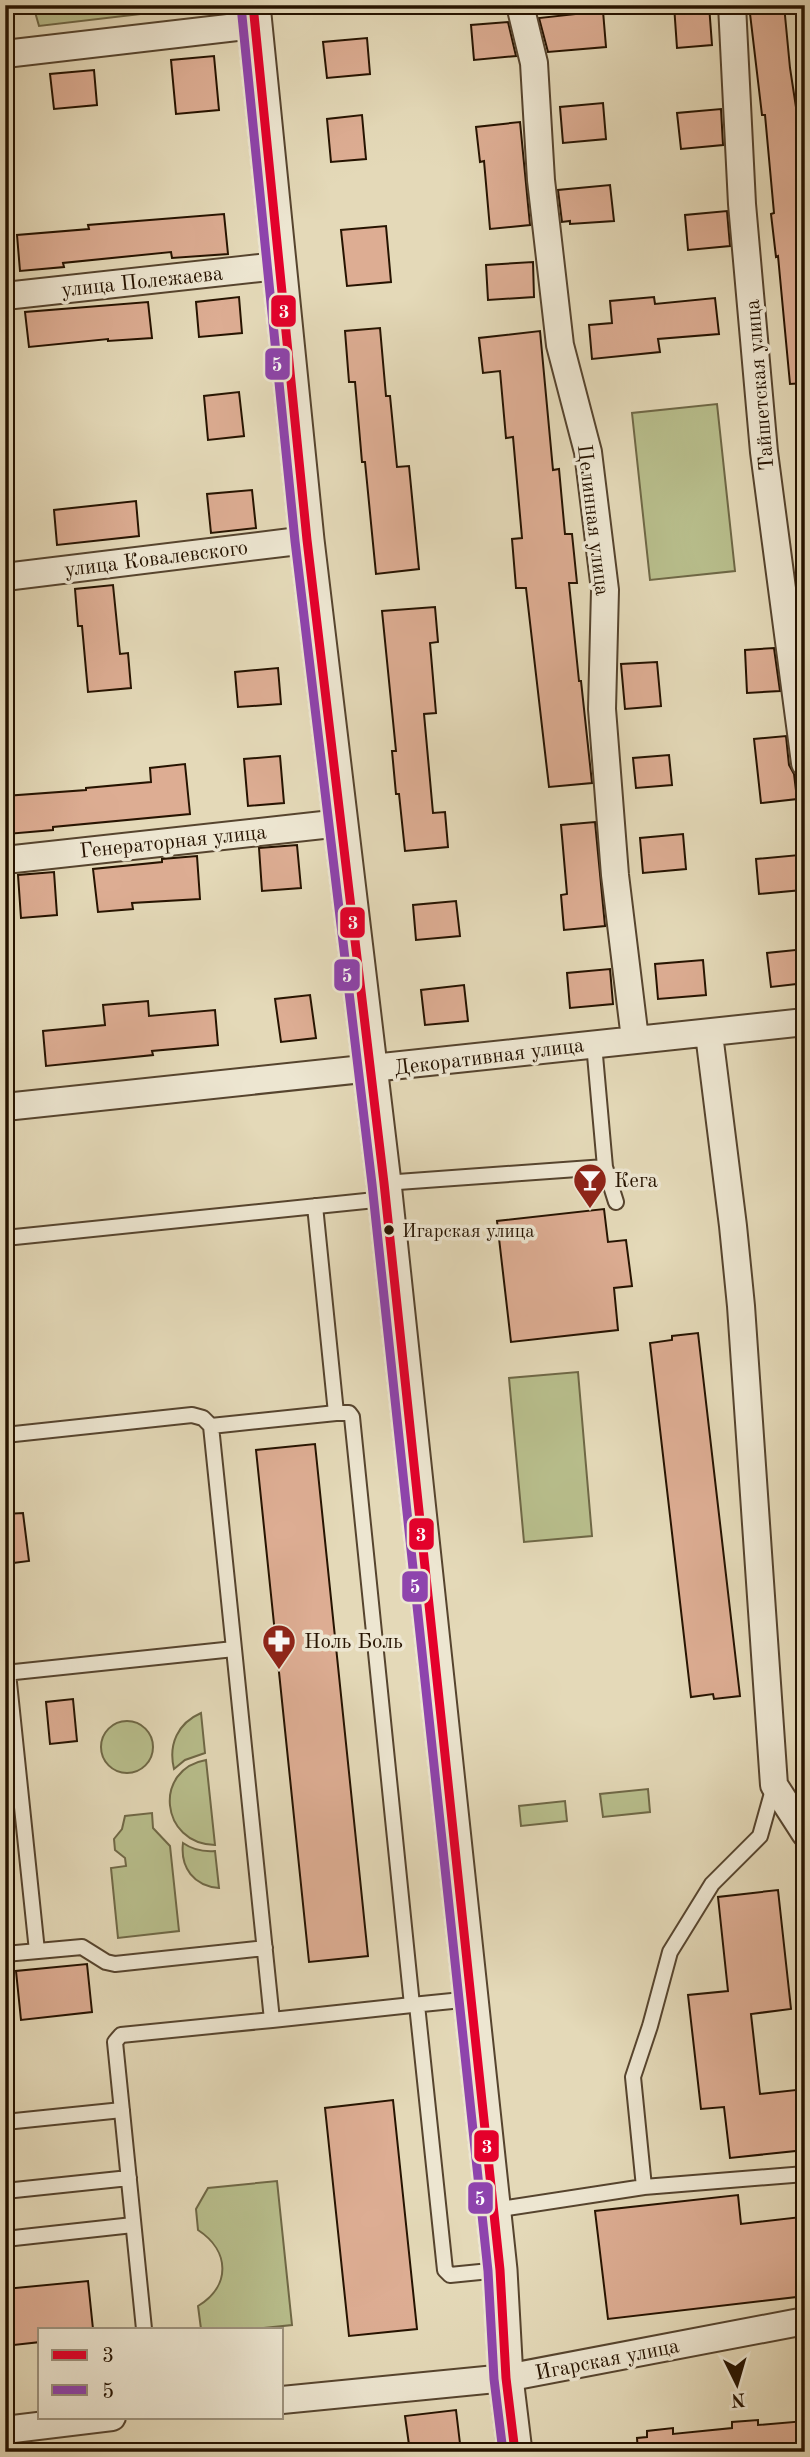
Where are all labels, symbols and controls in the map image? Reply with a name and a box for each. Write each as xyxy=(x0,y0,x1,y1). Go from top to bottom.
street label: улица Полежаева xyxy=(60,264,224,301)
line badge: 3 xyxy=(270,294,297,328)
street label: Тайшетская улица xyxy=(743,298,778,471)
text: 3 xyxy=(278,304,290,323)
line badge: 5 xyxy=(264,347,291,381)
text: 5 xyxy=(271,357,283,376)
street label: Целинная улица xyxy=(573,443,612,597)
street label: улица Ковалевского xyxy=(63,538,249,581)
street label: Генераторная улица xyxy=(79,822,268,863)
line badge: 3 xyxy=(339,906,366,939)
text: 3 xyxy=(347,915,359,934)
line badge: 5 xyxy=(333,958,361,992)
text: 5 xyxy=(341,968,353,987)
street label: Декоративная улица xyxy=(393,1035,585,1080)
bar icon: Кега xyxy=(571,1161,609,1210)
place label: Кега xyxy=(614,1171,658,1192)
marker: Игарская улица xyxy=(382,1223,396,1237)
place label: Игарская улица xyxy=(402,1223,535,1242)
line badge: 3 xyxy=(408,1517,435,1551)
text: 3 xyxy=(415,1527,427,1546)
line badge: 5 xyxy=(401,1570,429,1603)
text: 5 xyxy=(409,1579,421,1598)
pharmacy icon: Ноль Боль xyxy=(260,1622,298,1671)
place label: Ноль Боль xyxy=(304,1632,403,1653)
line badge: 3 xyxy=(473,2129,500,2163)
text: 3 xyxy=(481,2139,493,2158)
line badge: 5 xyxy=(467,2181,494,2215)
text: 5 xyxy=(474,2191,486,2210)
legend xyxy=(38,2328,284,2418)
street label: Игарская улица xyxy=(533,2336,681,2385)
text: 3 xyxy=(102,2346,114,2367)
north arrow xyxy=(702,2348,772,2418)
text: 5 xyxy=(102,2382,114,2403)
text: N xyxy=(730,2388,746,2409)

